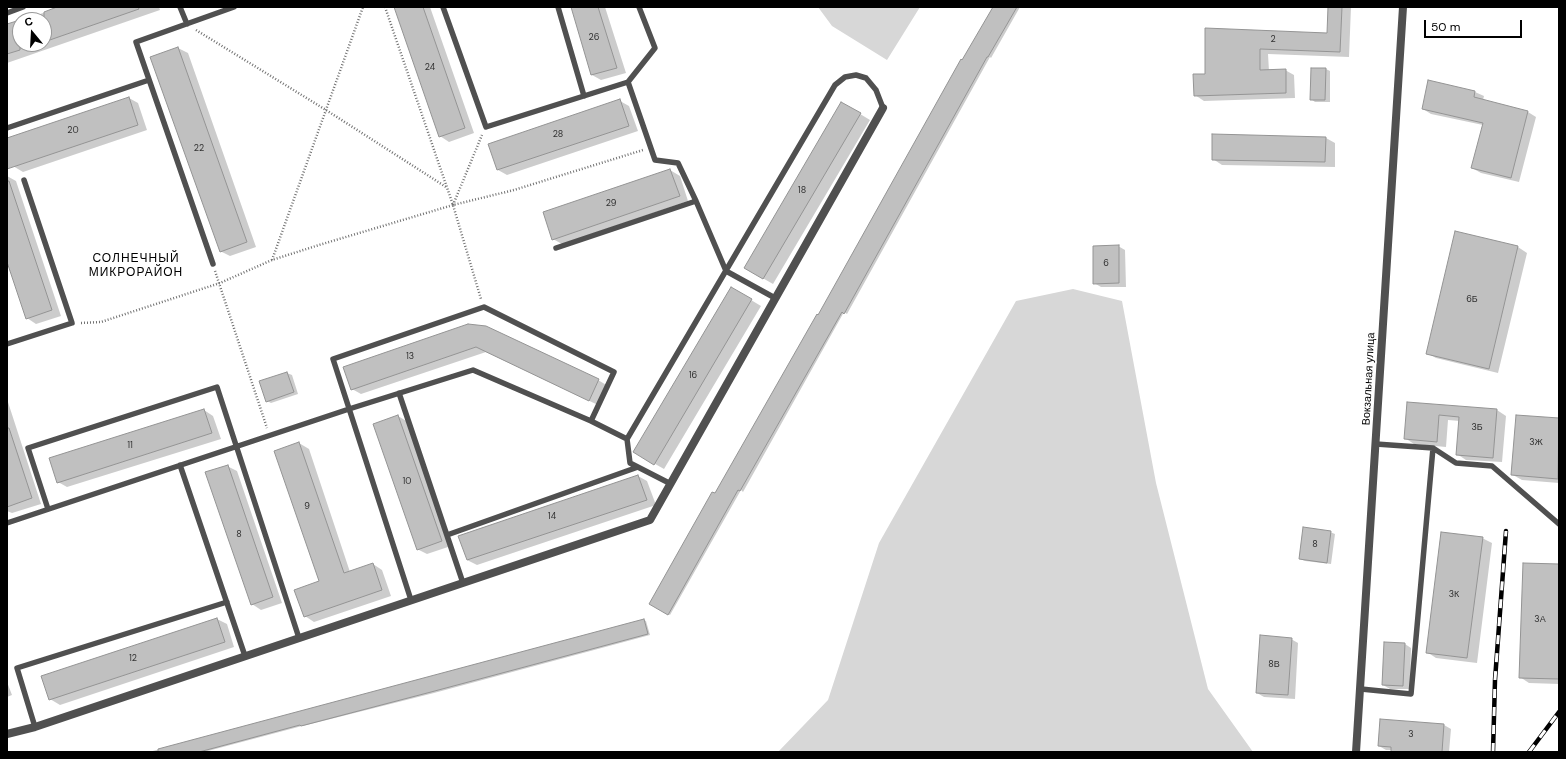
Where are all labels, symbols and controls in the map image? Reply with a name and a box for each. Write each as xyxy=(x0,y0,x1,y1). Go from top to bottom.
north arrow xyxy=(12,12,52,52)
scale bar xyxy=(1426,12,1524,38)
text: С xyxy=(23,14,35,29)
text: 50 m xyxy=(1431,19,1460,35)
house number: 26 xyxy=(589,33,599,43)
house number: 2 xyxy=(1270,35,1276,45)
house number: 24 xyxy=(425,63,435,73)
house number: 20 xyxy=(67,126,79,136)
house number: 28 xyxy=(553,130,563,140)
house number: 22 xyxy=(194,144,204,154)
house number: 18 xyxy=(798,186,806,196)
house number: 29 xyxy=(606,199,616,209)
district label: СОЛНЕЧНЫЙ МИКРОРАЙОН xyxy=(89,252,183,280)
house number: 6 xyxy=(1103,259,1109,269)
house number: 6Б xyxy=(1466,295,1478,305)
street label: Вокзальная улица xyxy=(1360,332,1378,426)
house number: 13 xyxy=(406,352,414,362)
house number: 16 xyxy=(689,371,697,381)
house number: 3Б xyxy=(1471,423,1483,433)
house number: 3Ж xyxy=(1529,438,1543,448)
house number: 11 xyxy=(127,441,133,451)
house number: 10 xyxy=(403,477,411,487)
house number: 9 xyxy=(304,502,310,512)
house number: 14 xyxy=(548,512,556,522)
house number: 8 xyxy=(236,530,242,540)
house number: 8 xyxy=(1312,540,1318,550)
house number: 3К xyxy=(1449,590,1459,600)
house number: 3А xyxy=(1534,615,1546,625)
house number: 12 xyxy=(129,654,137,664)
house number: 8В xyxy=(1268,660,1280,670)
house number: 3 xyxy=(1408,730,1414,740)

